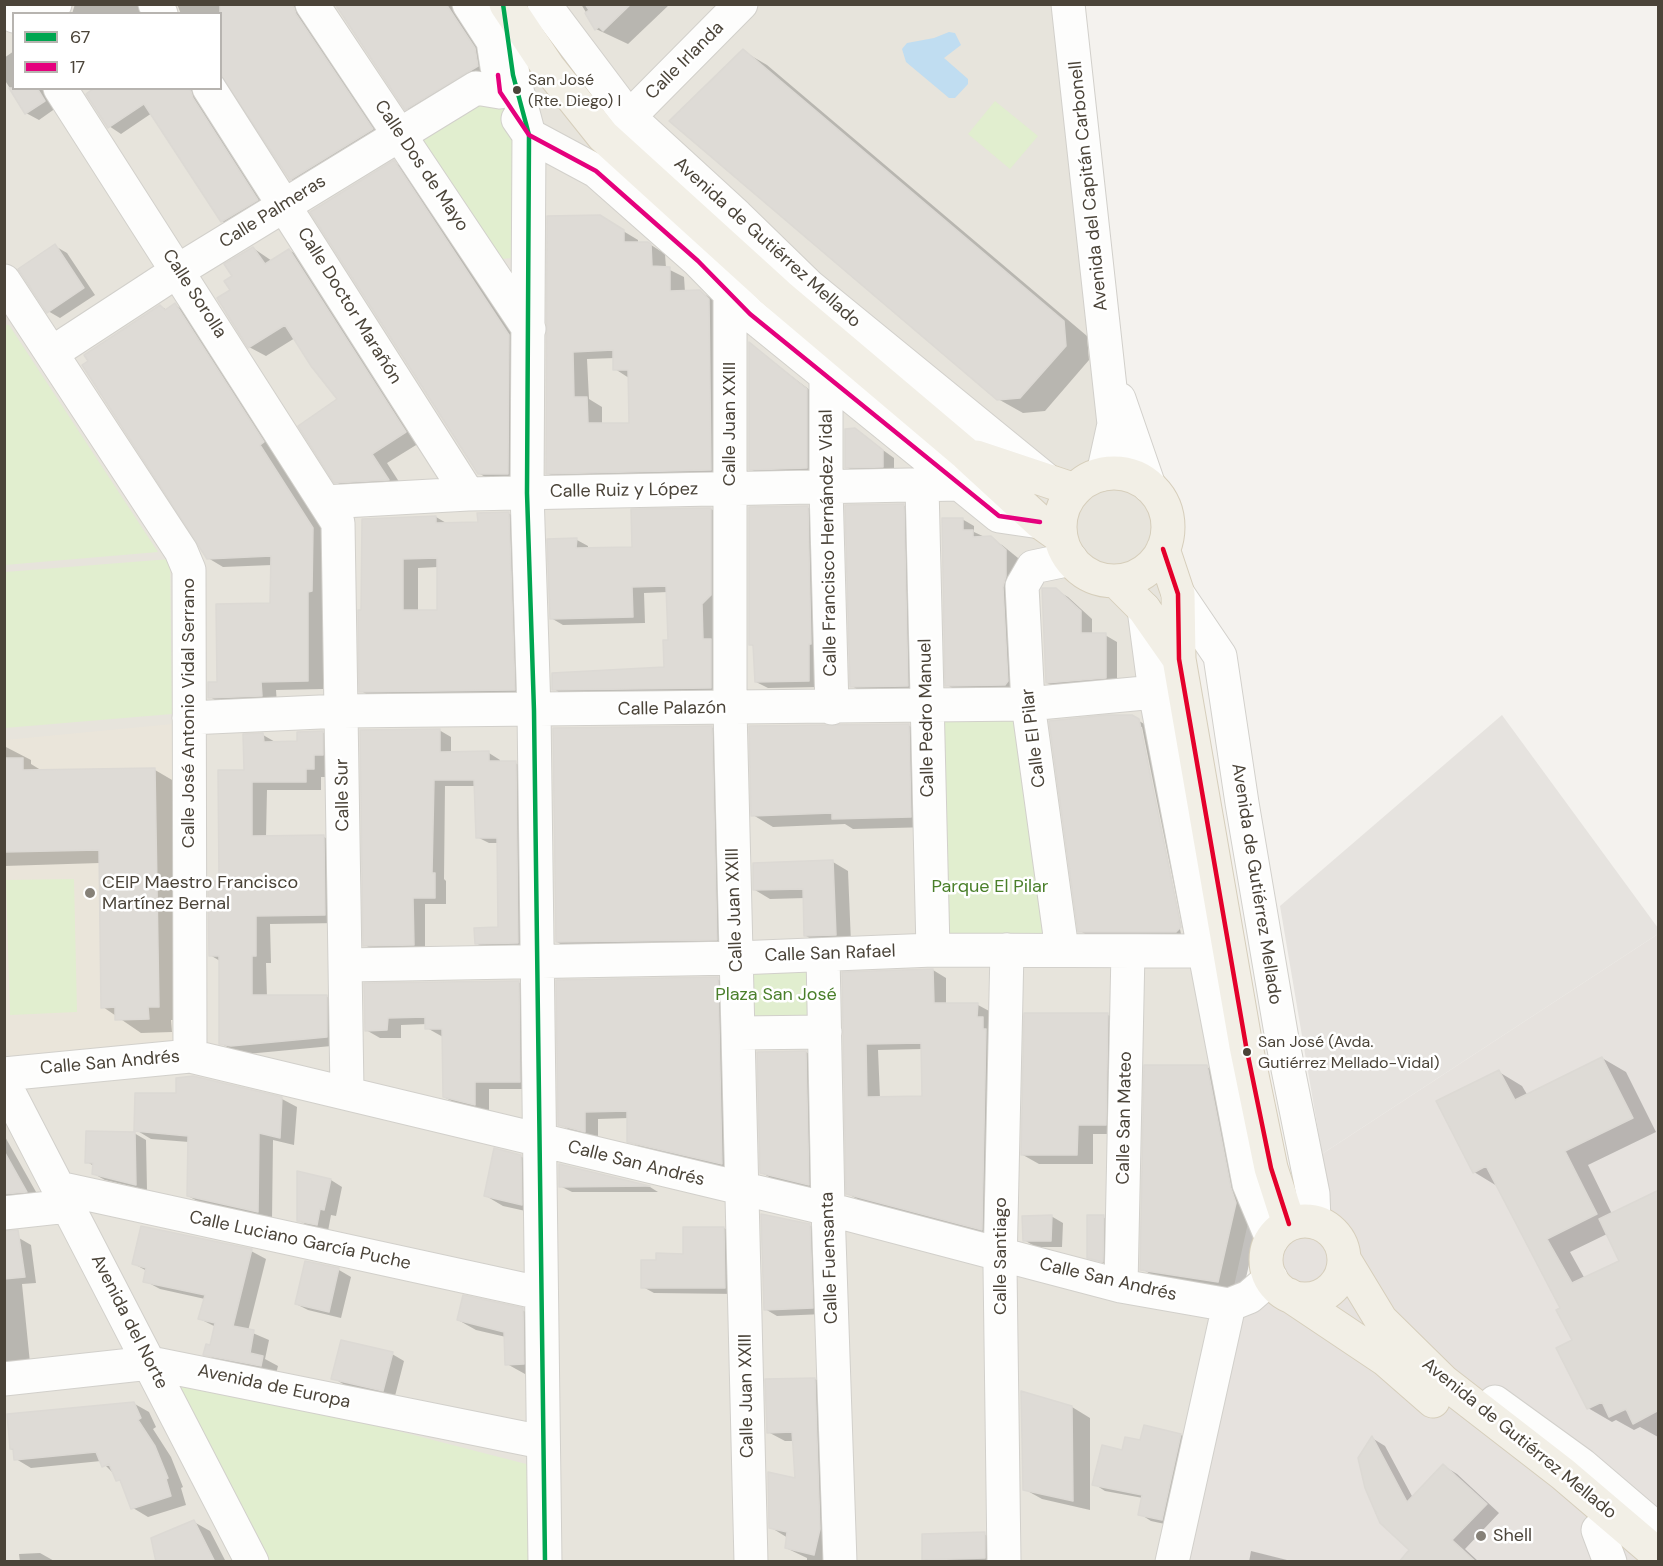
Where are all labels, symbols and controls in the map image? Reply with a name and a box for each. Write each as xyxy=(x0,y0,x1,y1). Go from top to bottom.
legend xyxy=(12,12,222,90)
street label: Calle Irlanda xyxy=(641,17,729,105)
text: 67 xyxy=(70,25,90,49)
text: 17 xyxy=(70,55,85,79)
street label: Avenida del Capitán Carbonell xyxy=(1065,60,1113,312)
place label: San José (Rte. Diego) I xyxy=(528,71,621,109)
marker: San José (Rte. Diego) I xyxy=(511,84,523,96)
street label: Calle Dos de Mayo xyxy=(369,96,473,236)
street label: Avenida de Gutiérrez Mellado xyxy=(669,153,865,333)
street label: Calle Palmeras xyxy=(216,171,330,253)
street label: Calle Doctor Marañón xyxy=(292,224,406,388)
street label: Calle Sorolla xyxy=(157,245,231,343)
street label: Calle Juan XXIII xyxy=(719,362,741,486)
street label: Calle Francisco Hernández Vidal xyxy=(816,409,842,677)
street label: Calle Ruiz y López xyxy=(550,479,698,503)
street label: Calle José Antonio Vidal Serrano xyxy=(178,578,200,848)
street label: Calle Pedro Manuel xyxy=(915,638,939,798)
street label: Calle El Pilar xyxy=(1017,687,1051,789)
street label: Calle Palazón xyxy=(618,697,726,721)
street label: Calle Sur xyxy=(332,758,354,832)
street label: Avenida de Gutiérrez Mellado xyxy=(1226,762,1286,1006)
street label: Calle Juan XXIII xyxy=(722,847,748,973)
place label: CEIP Maestro Francisco Martínez Bernal xyxy=(102,872,298,914)
park label: Parque El Pilar xyxy=(932,876,1048,898)
marker: CEIP Maestro Francisco Martínez Bernal xyxy=(83,886,97,900)
street label: Calle San Rafael xyxy=(764,941,896,967)
park label: Plaza San José xyxy=(715,984,837,1006)
place label: San José (Avda. Gutiérrez Mellado-Vidal) xyxy=(1258,1033,1439,1071)
street label: Calle San Andrés xyxy=(39,1046,181,1080)
marker: San José (Avda. Gutiérrez Mellado-Vidal) xyxy=(1241,1046,1253,1058)
street label: Calle San Mateo xyxy=(1113,1051,1137,1185)
street label: Calle San Andrés xyxy=(565,1137,707,1191)
street label: Calle Fuensanta xyxy=(817,1192,843,1324)
street label: Calle Santiago xyxy=(990,1197,1012,1315)
street label: Calle Luciano García Puche xyxy=(187,1207,413,1275)
street label: Avenida del Norte xyxy=(86,1251,172,1393)
street label: Calle San Andrés xyxy=(1037,1254,1179,1306)
street label: Calle Juan XXIII xyxy=(735,1334,759,1458)
street label: Avenida de Gutiérrez Mellado xyxy=(1417,1354,1621,1524)
street label: Avenida de Europa xyxy=(196,1360,352,1414)
place label: Shell xyxy=(1493,1525,1532,1547)
marker: Shell xyxy=(1474,1529,1488,1543)

